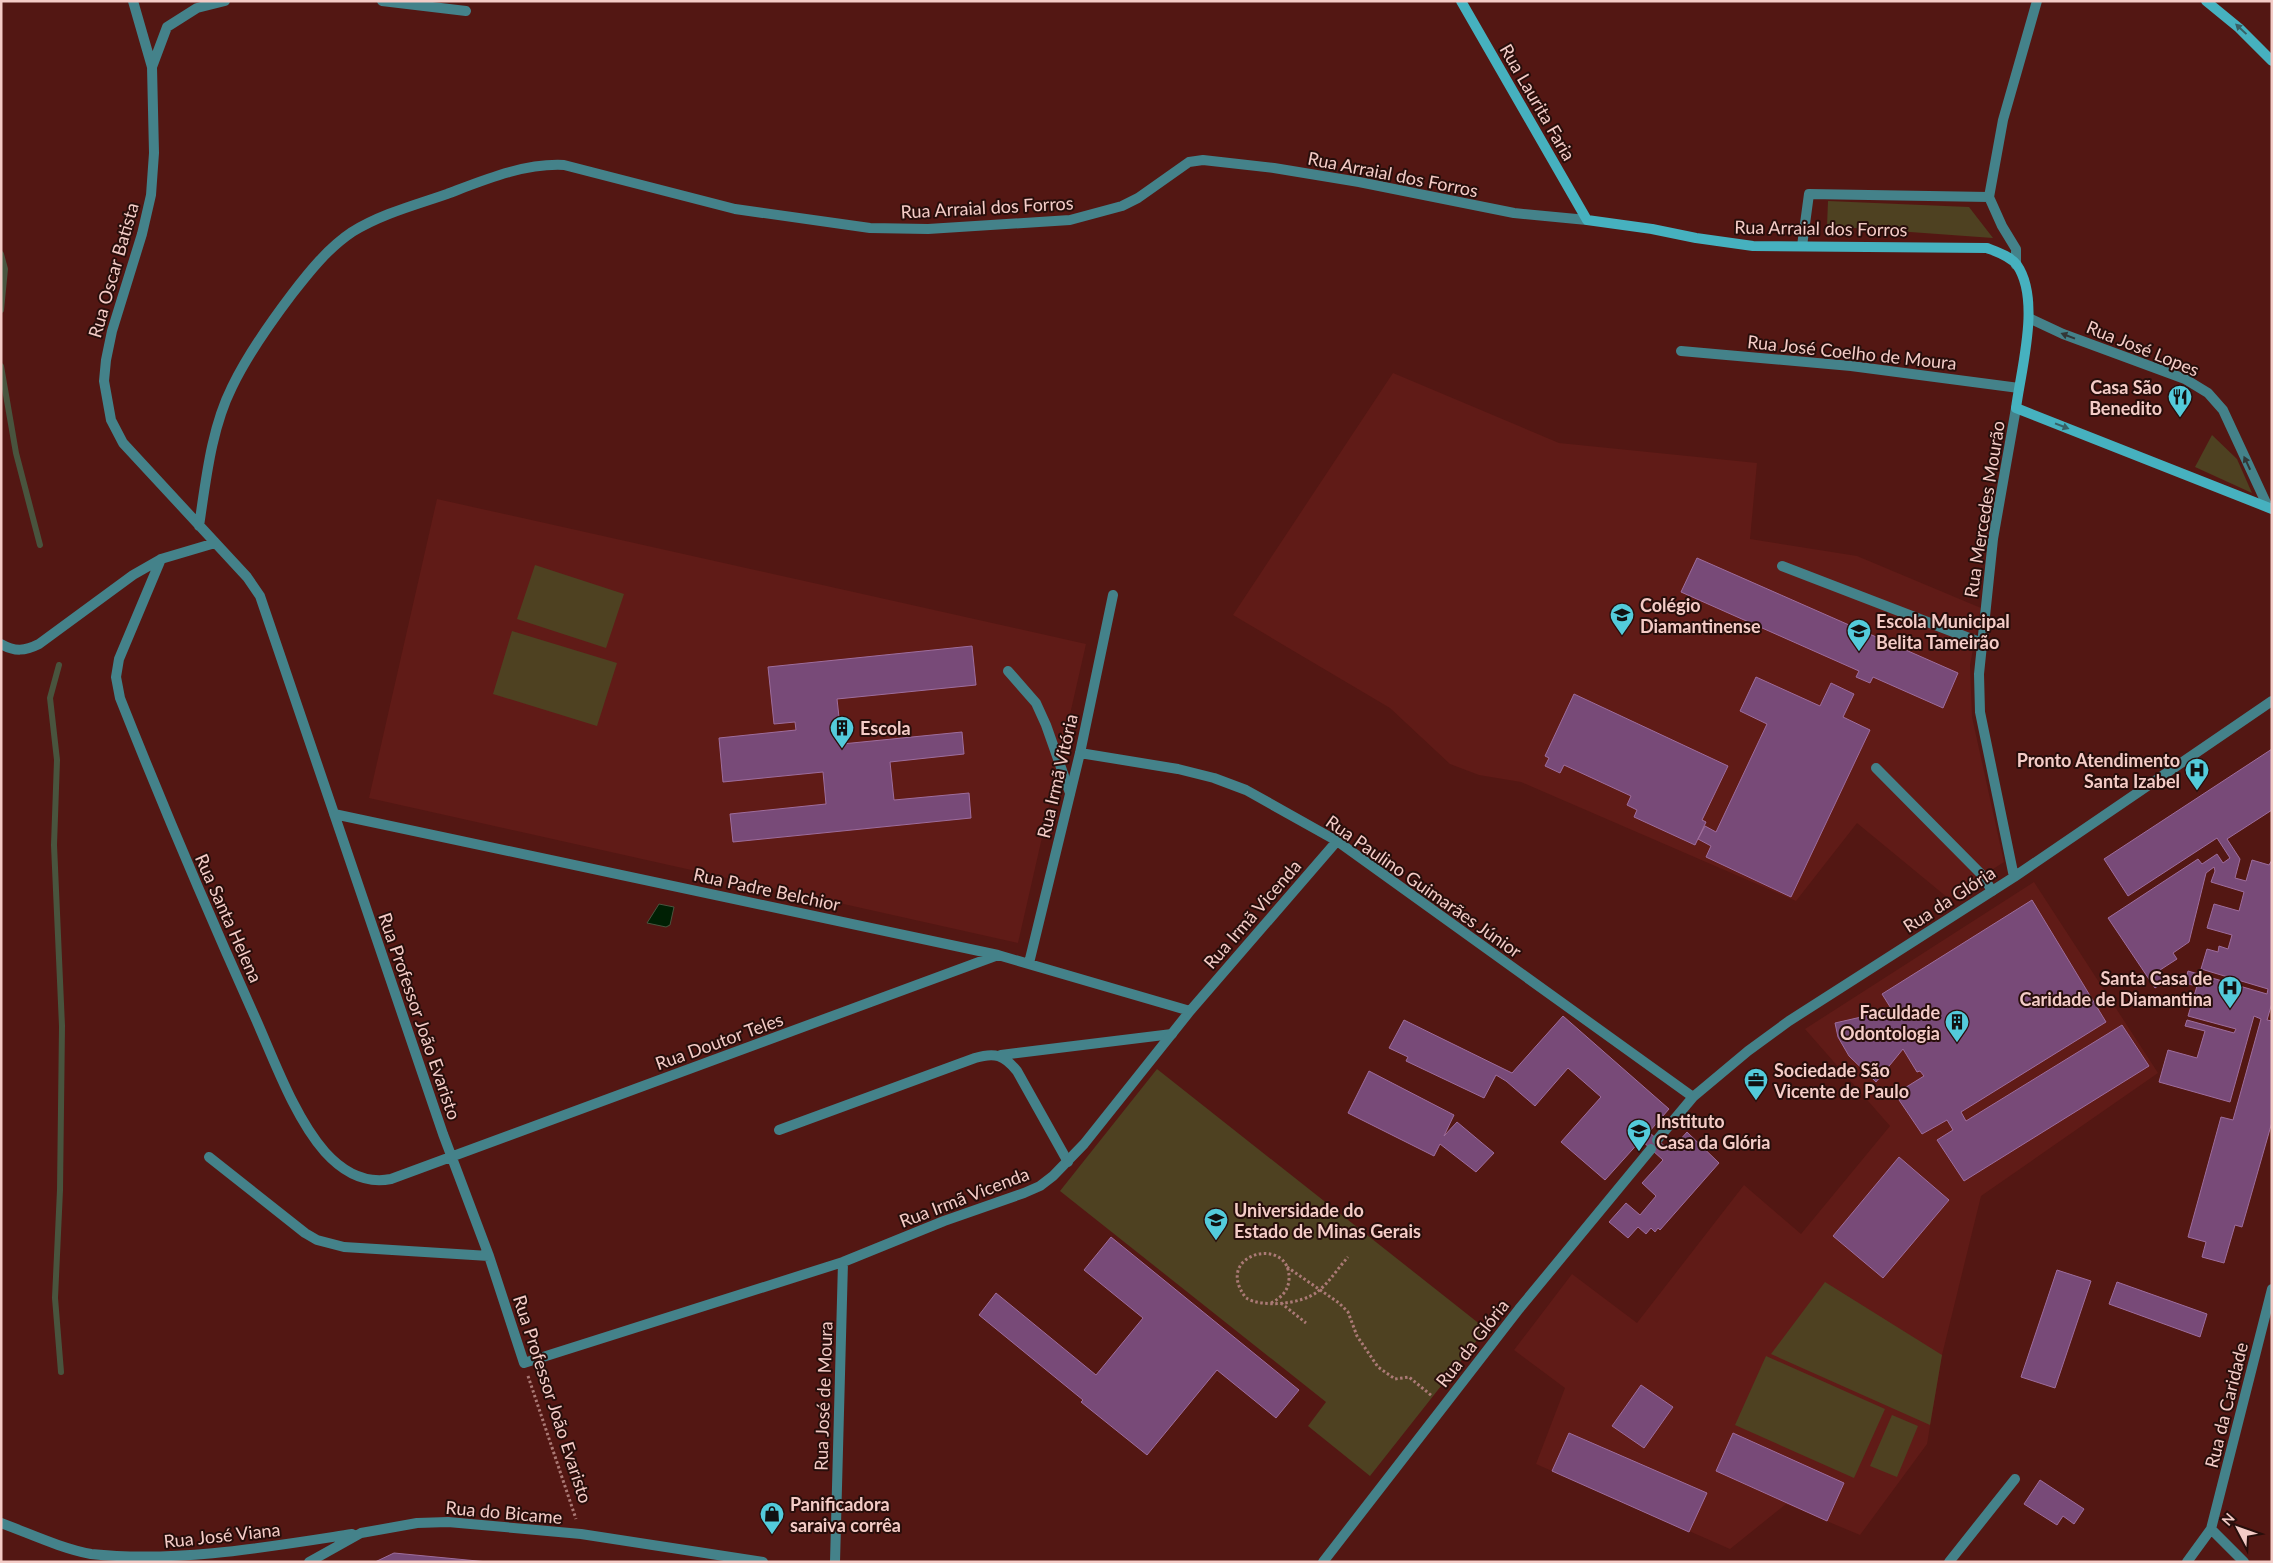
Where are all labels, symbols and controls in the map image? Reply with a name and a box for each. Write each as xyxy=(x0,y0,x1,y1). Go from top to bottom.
one-way arrow xyxy=(2234,24,2247,35)
street label: Rua Laurita Faria xyxy=(1496,40,1580,164)
street label: Rua Arraial dos Forros xyxy=(1306,147,1480,201)
street label: Rua Arraial dos Forros xyxy=(900,191,1074,223)
street label: Rua Oscar Batista xyxy=(83,200,143,340)
street label: Rua Arraial dos Forros xyxy=(1734,215,1908,241)
street label: Rua José Lopes xyxy=(2083,315,2203,381)
street label: Rua José Coelho de Moura xyxy=(1746,330,1958,374)
one-way arrow xyxy=(2060,332,2075,340)
place label: Casa São Benedito xyxy=(2089,376,2162,419)
restaurant icon: Casa São Benedito xyxy=(2167,384,2193,418)
street label: Rua Mercedes Mourão xyxy=(1959,419,2009,599)
one-way arrow xyxy=(2055,422,2070,430)
one-way arrow xyxy=(2243,456,2251,470)
place label: Colégio Diamantinense xyxy=(1640,594,1761,637)
school or university icon: Colégio Diamantinense xyxy=(1609,602,1635,636)
place label: Escola Municipal Belita Tameirão xyxy=(1876,610,2010,653)
school or university icon: Escola Municipal Belita Tameirão xyxy=(1846,618,1872,652)
street label: Rua Irmã Vitória xyxy=(1032,712,1082,840)
building icon: Escola xyxy=(829,715,855,749)
place label: Escola xyxy=(860,717,911,739)
place label: Pronto Atendimento Santa Izabel xyxy=(2017,749,2180,792)
hospital icon: Pronto Atendimento Santa Izabel xyxy=(2184,757,2210,791)
street label: Rua Paulino Guimarães Júnior xyxy=(1322,810,1526,962)
street label: Rua Santa Helena xyxy=(191,850,267,986)
street label: Rua Irmã Vicenda xyxy=(1199,855,1305,973)
street label: Rua da Glória xyxy=(1899,861,1999,937)
street label: Rua Padre Belchior xyxy=(692,863,843,915)
street label: Rua Professor João Evaristo xyxy=(374,910,466,1122)
place label: Santa Casa de Caridade de Diamantina xyxy=(2020,967,2212,1010)
hospital icon: Santa Casa de Caridade de Diamantina xyxy=(2217,975,2243,1009)
place label: Faculdade Odontologia xyxy=(1840,1001,1940,1044)
street label: Rua Doutor Teles xyxy=(652,1008,786,1074)
building icon: Faculdade Odontologia xyxy=(1944,1009,1970,1043)
place label: Sociedade São Vicente de Paulo xyxy=(1773,1059,1909,1102)
office icon: Sociedade São Vicente de Paulo xyxy=(1743,1067,1769,1101)
place label: Instituto Casa da Glória xyxy=(1656,1110,1770,1153)
school or university icon: Instituto Casa da Glória xyxy=(1626,1118,1652,1152)
street label: Rua Irmã Vicenda xyxy=(896,1162,1032,1232)
place label: Universidade do Estado de Minas Gerais xyxy=(1234,1199,1421,1242)
school or university icon: Universidade do Estado de Minas Gerais xyxy=(1203,1207,1229,1241)
street label: Rua Professor João Evaristo xyxy=(509,1292,597,1506)
street label: Rua da Glória xyxy=(1431,1295,1513,1391)
street label: Rua José de Moura xyxy=(809,1321,837,1471)
street label: Rua da Caridade xyxy=(2200,1340,2252,1470)
place label: Panificadora saraiva corrêa xyxy=(790,1493,901,1536)
street label: Rua do Bicame xyxy=(445,1496,563,1528)
shop icon: Panificadora saraiva corrêa xyxy=(759,1501,785,1535)
north arrow xyxy=(2213,1503,2263,1553)
text: N xyxy=(2218,1509,2238,1529)
street label: Rua José Viana xyxy=(163,1518,281,1552)

